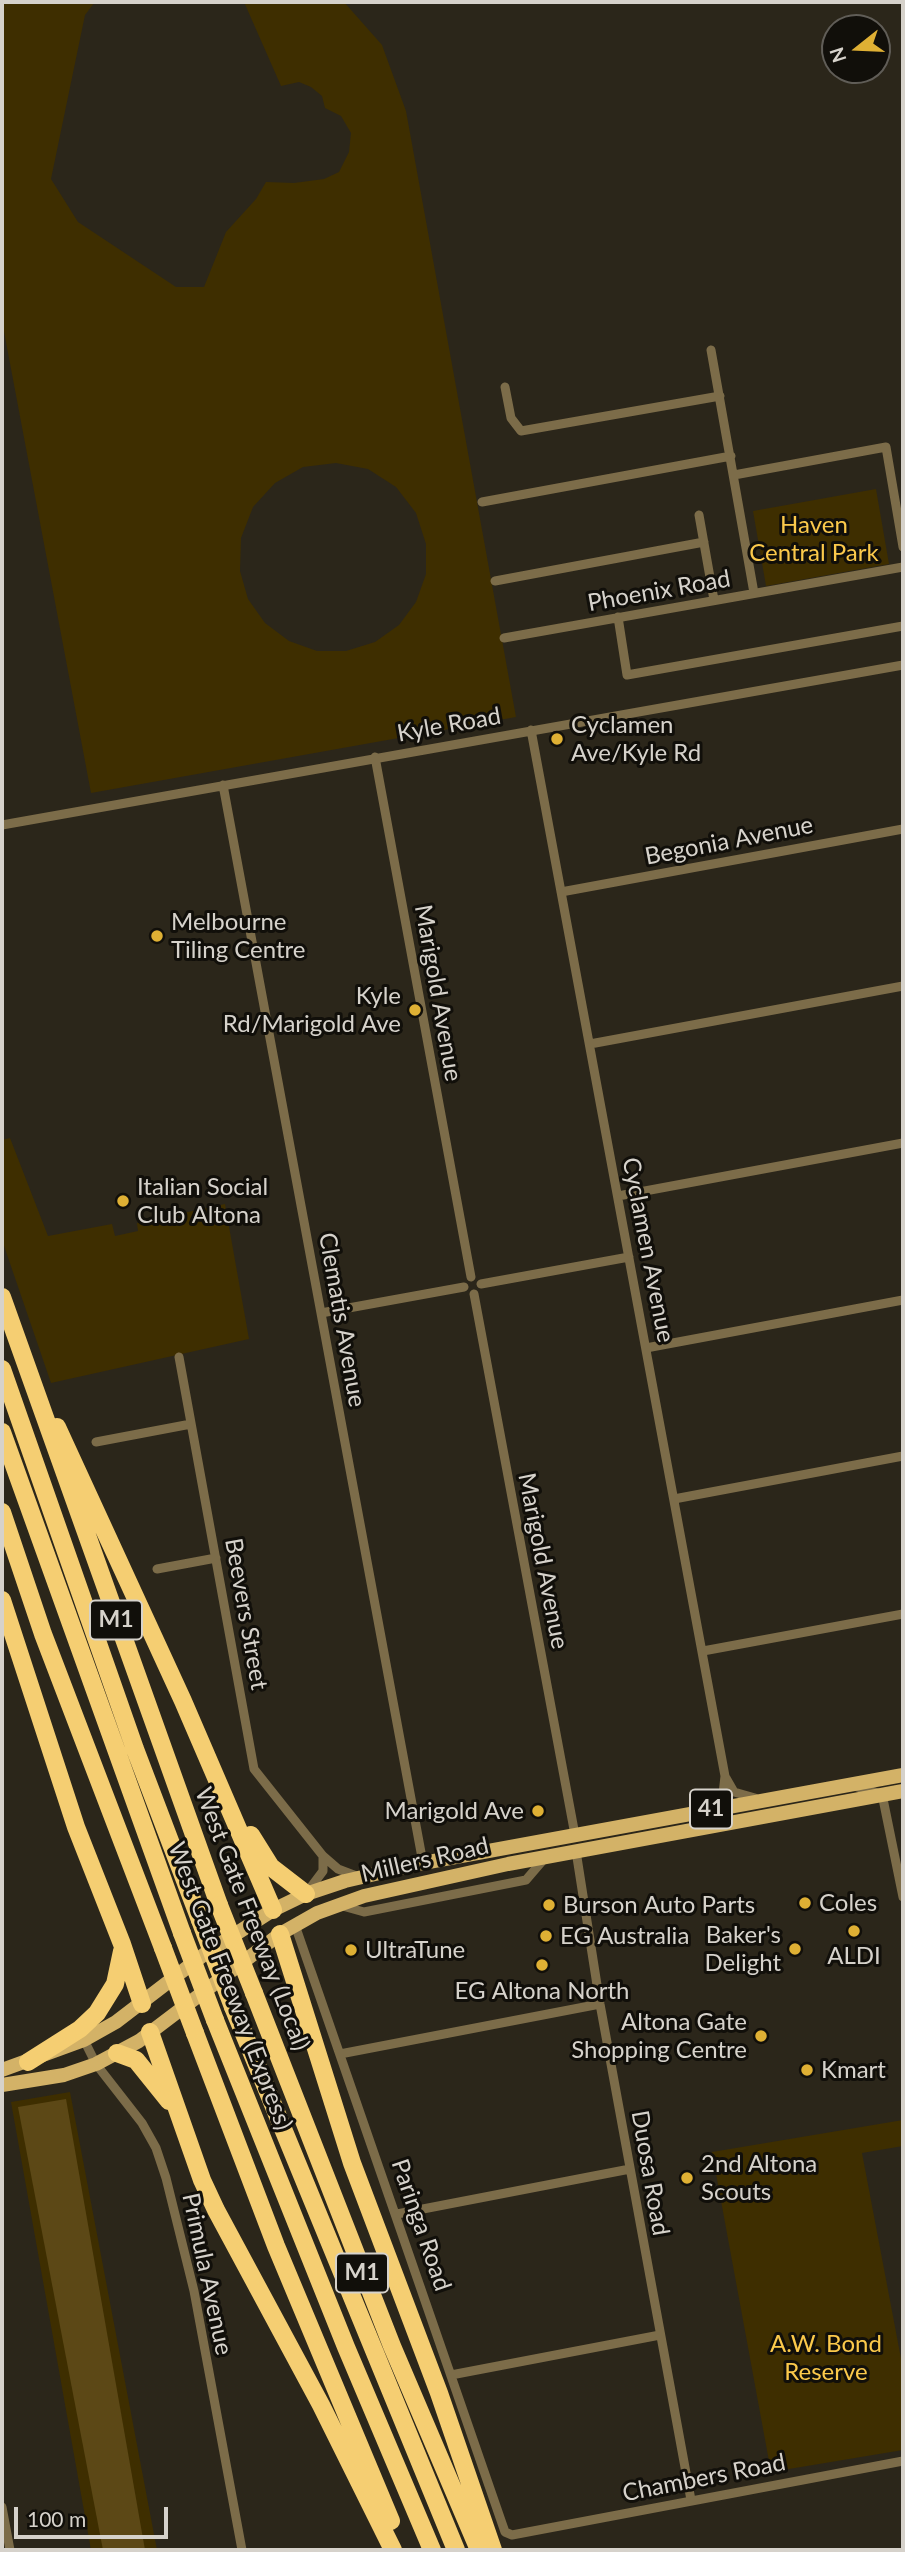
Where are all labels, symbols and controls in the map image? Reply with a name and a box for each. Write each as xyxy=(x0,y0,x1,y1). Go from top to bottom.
north arrow xyxy=(821,14,891,84)
text: N xyxy=(824,45,851,66)
park label: Haven Central Park xyxy=(749,511,879,567)
street label: Phoenix Road xyxy=(585,564,733,618)
street label: Kyle Road xyxy=(395,702,503,748)
place label: Cyclamen Ave/Kyle Rd xyxy=(571,711,701,767)
marker: Cyclamen Ave/Kyle Rd xyxy=(549,731,565,747)
street label: Begonia Avenue xyxy=(643,811,815,871)
street label: Marigold Avenue xyxy=(408,902,468,1084)
place label: Melbourne Tiling Centre xyxy=(171,908,306,964)
marker: Melbourne Tiling Centre xyxy=(149,928,165,944)
place label: Kyle Rd/Marigold Ave xyxy=(223,982,401,1038)
marker: Kyle Rd/Marigold Ave xyxy=(407,1002,423,1018)
street label: Cyclamen Avenue xyxy=(616,1155,680,1345)
place label: Italian Social Club Altona xyxy=(137,1173,268,1229)
marker: Italian Social Club Altona xyxy=(115,1193,131,1209)
street label: Clematis Avenue xyxy=(312,1231,372,1409)
street label: Marigold Avenue xyxy=(512,1470,574,1652)
street label: Beevers Street xyxy=(218,1536,274,1692)
road number: M1 xyxy=(90,1600,142,1639)
street label: West Gate Freeway (Local) xyxy=(188,1783,316,2055)
road number: 41 xyxy=(690,1790,732,1828)
place label: Marigold Ave xyxy=(385,1797,524,1825)
marker: Marigold Ave xyxy=(530,1803,546,1819)
street label: Millers Road xyxy=(358,1831,492,1889)
street label: West Gate Freeway (Express) xyxy=(162,1838,298,2134)
place label: Coles xyxy=(819,1889,877,1917)
place label: Burson Auto Parts xyxy=(563,1891,755,1919)
marker: Coles xyxy=(797,1895,813,1911)
marker: Burson Auto Parts xyxy=(541,1897,557,1913)
place label: Baker's Delight xyxy=(705,1921,781,1977)
place label: EG Australia xyxy=(560,1922,689,1950)
marker: ALDI xyxy=(846,1923,862,1939)
marker: EG Australia xyxy=(538,1928,554,1944)
place label: UltraTune xyxy=(365,1936,465,1964)
marker: Baker's Delight xyxy=(787,1941,803,1957)
marker: UltraTune xyxy=(343,1942,359,1958)
place label: ALDI xyxy=(827,1942,881,1970)
marker: EG Altona North xyxy=(534,1957,550,1973)
place label: EG Altona North xyxy=(455,1977,629,2005)
place label: Altona Gate Shopping Centre xyxy=(571,2008,747,2064)
marker: Altona Gate Shopping Centre xyxy=(753,2028,769,2044)
place label: Kmart xyxy=(821,2056,886,2084)
marker: Kmart xyxy=(799,2062,815,2078)
street label: Duosa Road xyxy=(625,2108,675,2238)
place label: 2nd Altona Scouts xyxy=(701,2150,817,2206)
street label: Paringa Road xyxy=(385,2155,457,2295)
marker: 2nd Altona Scouts xyxy=(679,2170,695,2186)
street label: Primula Avenue xyxy=(176,2190,238,2358)
road number: M1 xyxy=(336,2254,388,2292)
park label: A.W. Bond Reserve xyxy=(770,2330,882,2386)
street label: Chambers Road xyxy=(620,2448,788,2508)
scale bar xyxy=(18,2492,172,2536)
text: 100 m xyxy=(27,2506,86,2531)

